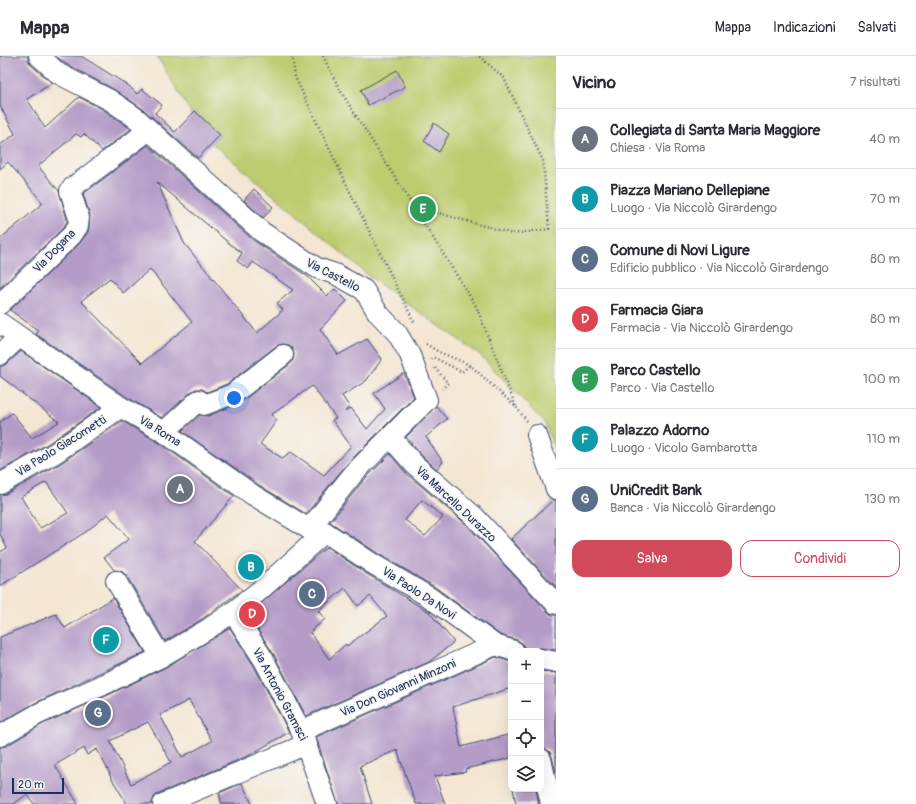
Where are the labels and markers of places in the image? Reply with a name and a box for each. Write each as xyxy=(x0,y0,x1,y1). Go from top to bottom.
pin: E xyxy=(410,194,436,224)
pin: A xyxy=(167,474,193,504)
pin: B xyxy=(238,552,264,582)
pin: C xyxy=(299,579,325,609)
pin: D xyxy=(239,599,265,629)
pin: F xyxy=(93,625,119,655)
pin: G xyxy=(85,698,111,728)

